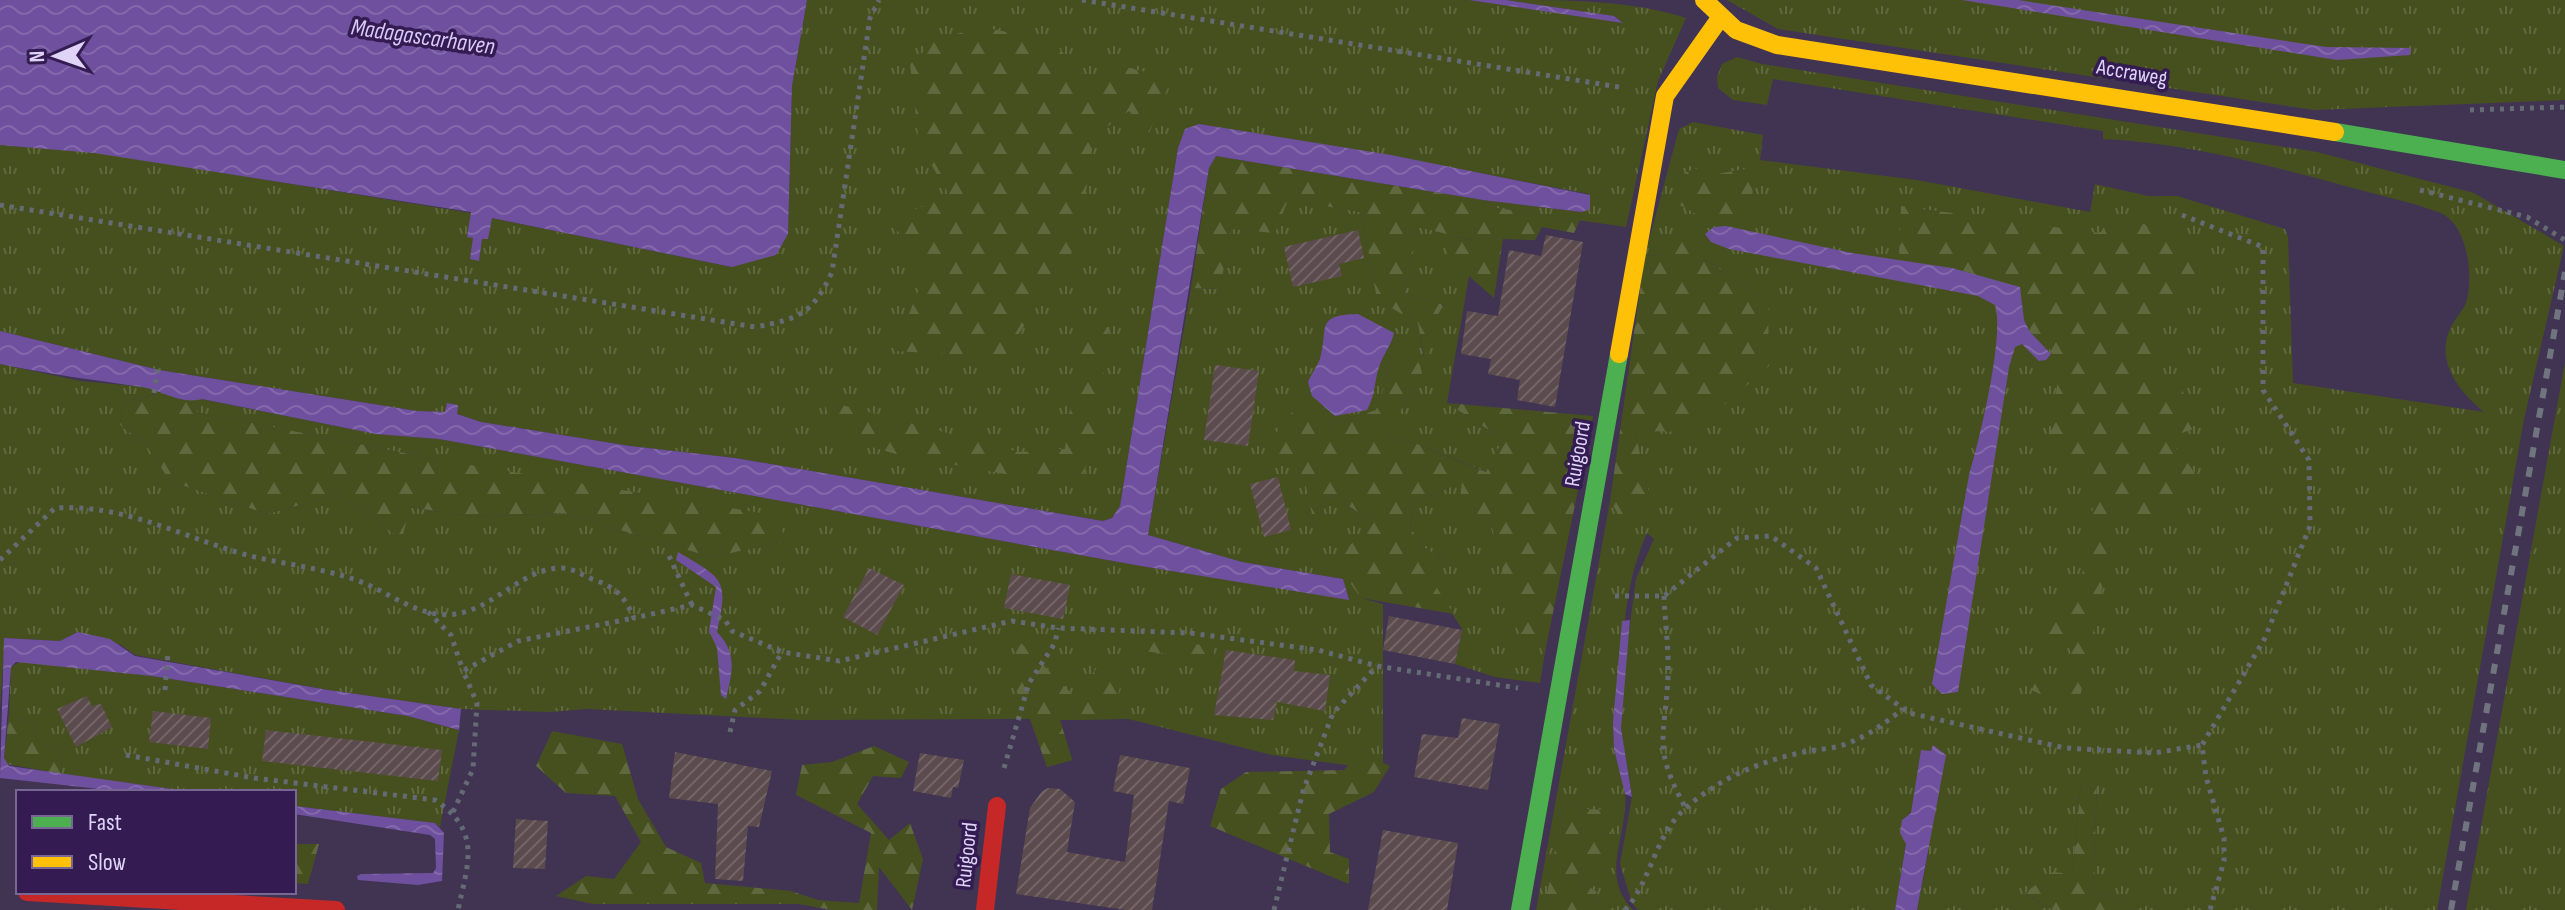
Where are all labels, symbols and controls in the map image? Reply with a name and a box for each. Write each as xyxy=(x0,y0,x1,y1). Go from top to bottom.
water label: Madagascarhaven xyxy=(349,13,497,61)
north arrow xyxy=(16,16,96,96)
text: N xyxy=(24,50,51,63)
street label: Accraweg xyxy=(2094,53,2170,93)
street label: Ruigoord xyxy=(1559,419,1597,489)
legend xyxy=(16,790,296,894)
text: Fast xyxy=(88,808,122,837)
street label: Ruigoord xyxy=(950,821,984,889)
text: Slow xyxy=(88,848,126,877)

